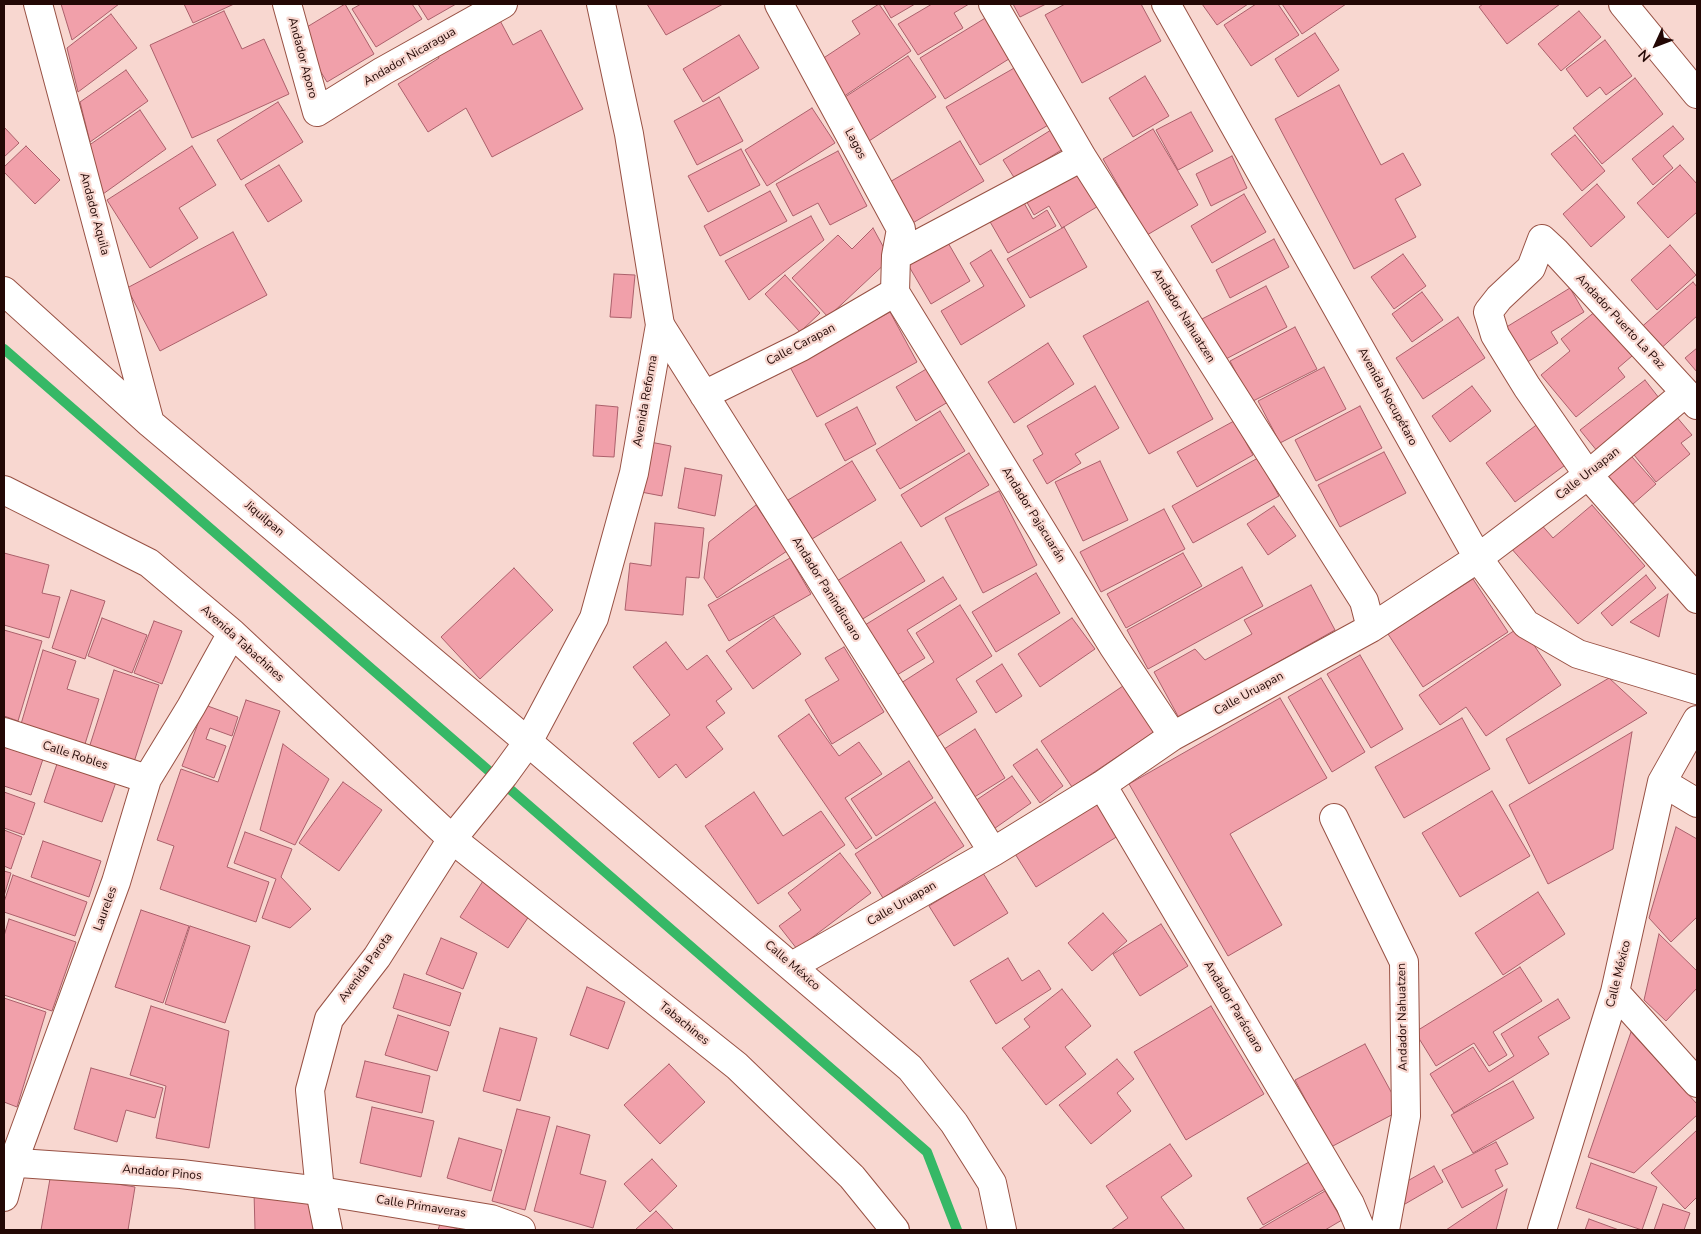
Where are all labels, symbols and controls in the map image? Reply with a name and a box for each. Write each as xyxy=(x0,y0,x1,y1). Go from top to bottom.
street label: Andador Aporo xyxy=(284,16,320,100)
north arrow xyxy=(1631,20,1681,70)
street label: Andador Nicaragua xyxy=(361,25,459,89)
text: N xyxy=(1634,45,1655,66)
street label: Lagos xyxy=(841,126,869,162)
street label: Andador Aquila xyxy=(76,171,112,257)
street label: Andador Nahuatzen xyxy=(1148,266,1218,366)
street label: Andador Puerto La Paz xyxy=(1572,272,1668,372)
street label: Calle Carapan xyxy=(764,321,838,369)
street label: Avenida Nocupétaro xyxy=(1354,346,1420,448)
street label: Avenida Reforma xyxy=(631,354,661,448)
street label: Calle Uruapan xyxy=(1553,445,1623,503)
street label: Andador Pajacuarán xyxy=(998,465,1068,565)
street label: Jiquilpan xyxy=(241,498,287,540)
street label: Andador Panindicuaro xyxy=(788,535,864,643)
street label: Avenida Tabachines xyxy=(197,603,287,685)
street label: Calle Uruapan xyxy=(1212,669,1286,719)
street label: Calle Robles xyxy=(40,739,110,773)
street label: Calle Uruapan xyxy=(865,879,939,929)
street label: Laureles xyxy=(91,885,121,933)
street label: Avenida Parota xyxy=(336,931,396,1005)
street label: Calle México xyxy=(761,938,823,994)
street label: Calle México xyxy=(1604,939,1634,1009)
street label: Andador Parácuaro xyxy=(1200,959,1266,1055)
street label: Andador Nahuatzen xyxy=(1395,963,1411,1071)
street label: Tabachines xyxy=(656,999,712,1049)
street label: Andador Pinos xyxy=(122,1162,202,1184)
street label: Calle Primaveras xyxy=(375,1193,467,1221)

